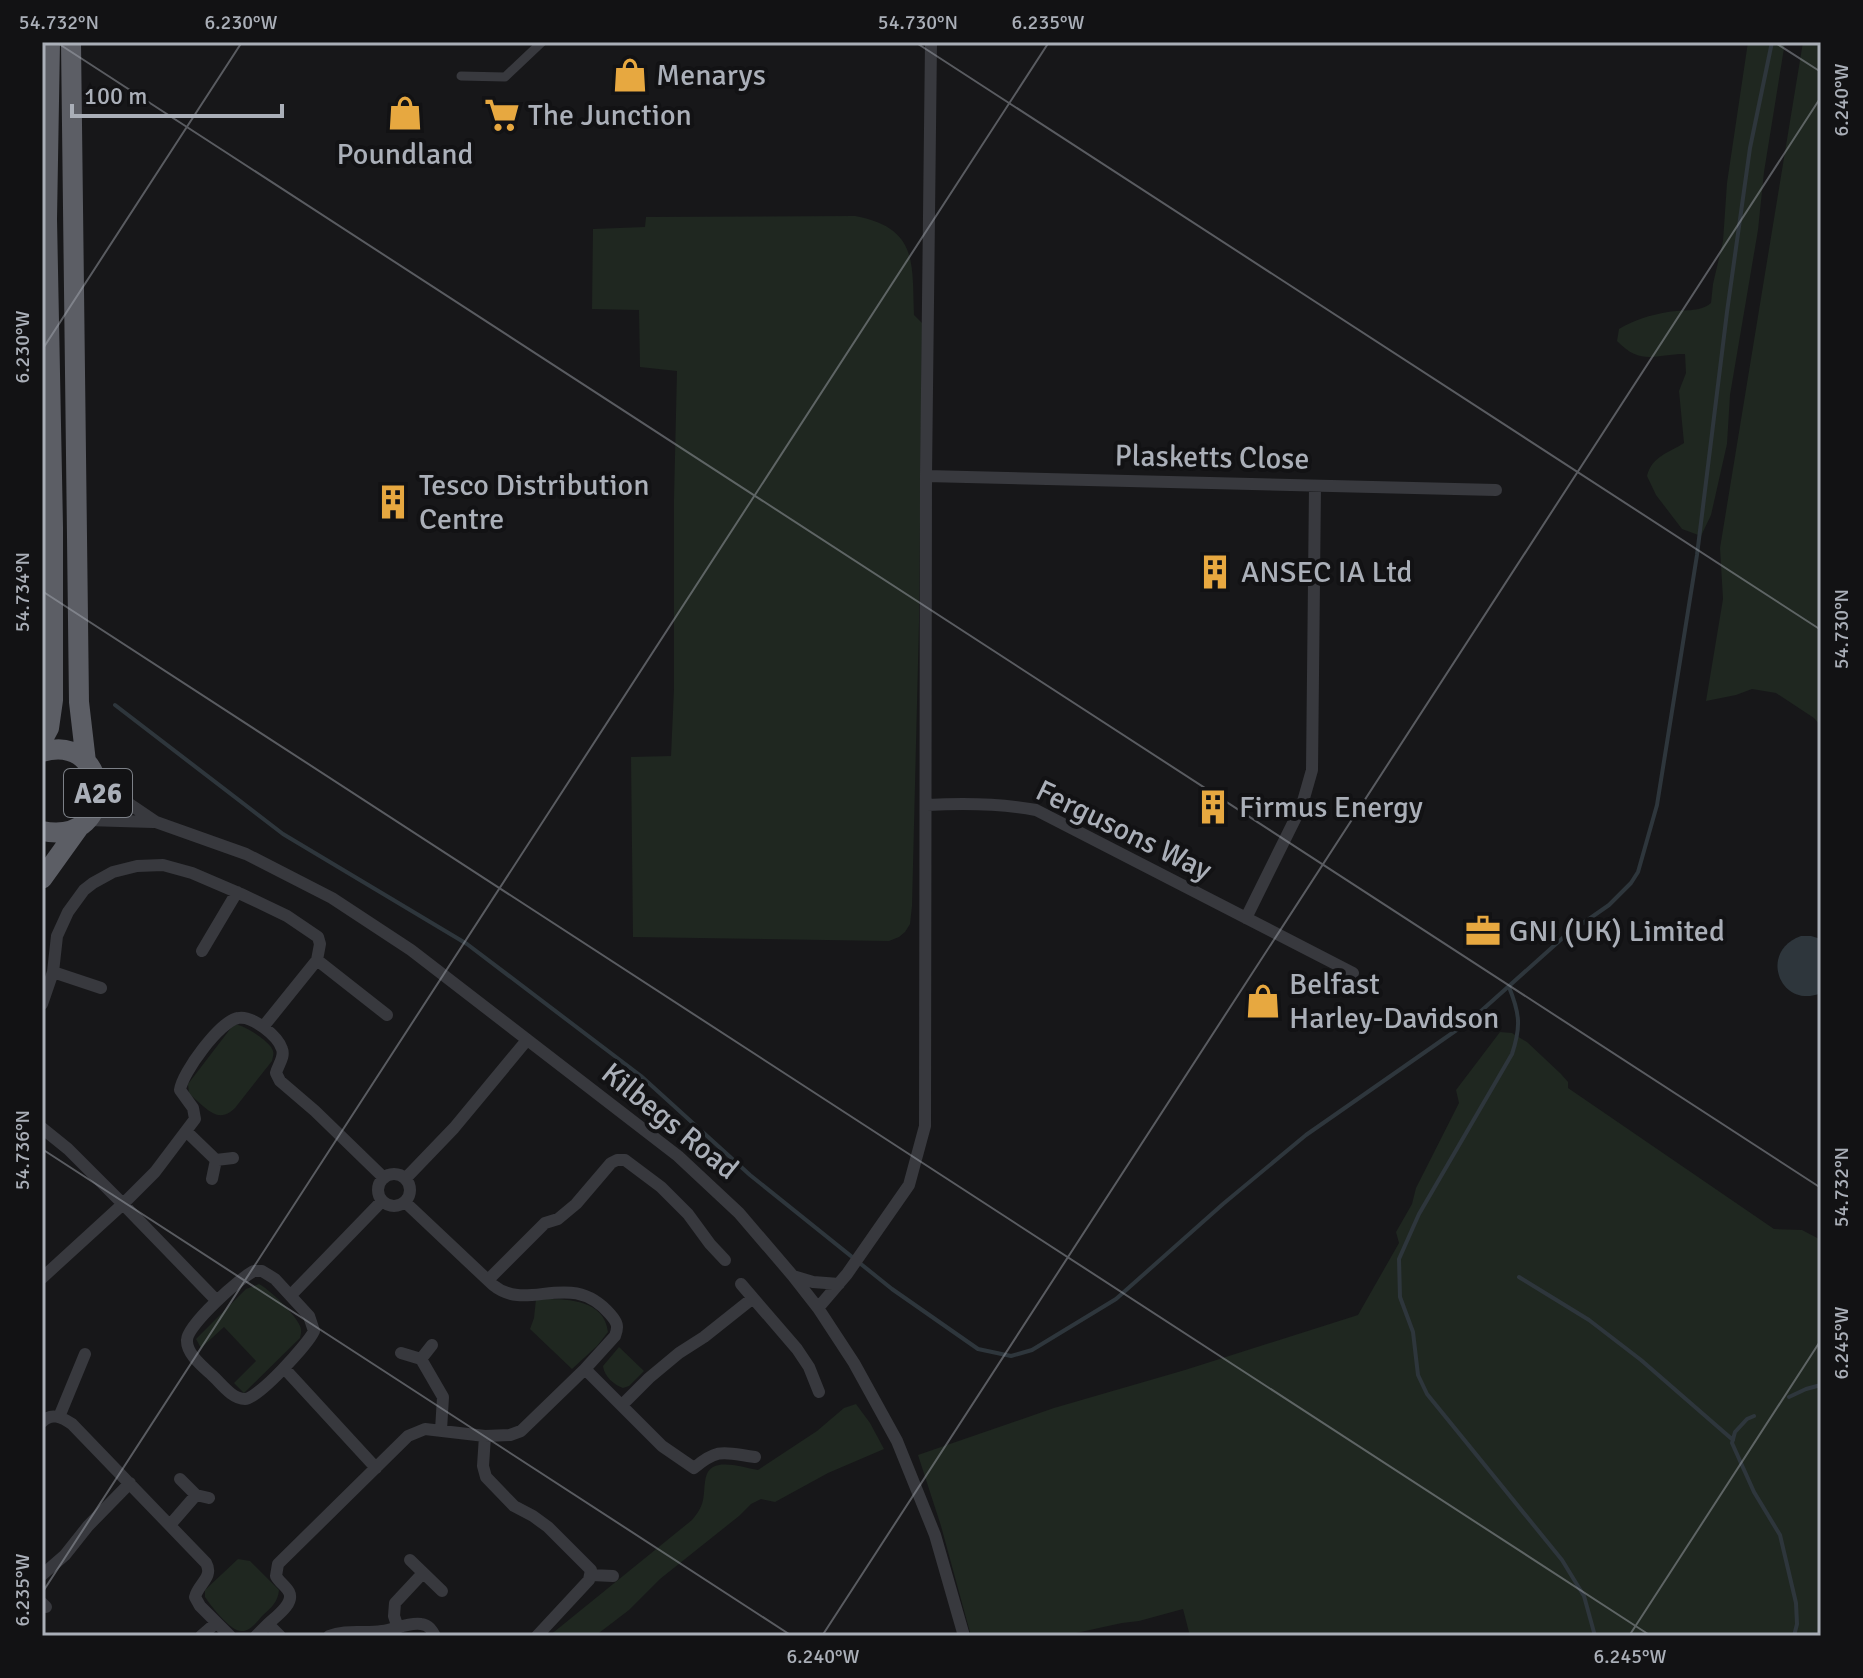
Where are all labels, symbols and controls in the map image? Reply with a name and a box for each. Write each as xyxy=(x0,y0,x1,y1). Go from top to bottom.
text: 54.732°N xyxy=(19,10,99,35)
text: 6.230°W xyxy=(205,10,277,35)
text: 54.730°N xyxy=(878,10,958,35)
text: 6.235°W xyxy=(1012,10,1084,35)
shop icon: Menarys xyxy=(611,56,649,94)
place label: Menarys xyxy=(656,57,766,94)
text: 6.240°W xyxy=(1829,64,1854,136)
scale bar xyxy=(72,68,282,118)
text: 100 m xyxy=(84,81,147,111)
shop icon: Poundland xyxy=(386,94,424,132)
supermarket icon: The Junction xyxy=(483,96,521,134)
place label: The Junction xyxy=(528,97,692,134)
place label: Poundland xyxy=(337,136,473,173)
text: 6.230°W xyxy=(10,311,35,383)
street label: Plasketts Close xyxy=(1114,437,1310,478)
place label: Tesco Distribution Centre xyxy=(419,467,650,538)
building icon: Tesco Distribution Centre xyxy=(374,483,412,521)
text: 54.734°N xyxy=(10,552,35,632)
building icon: ANSEC IA Ltd xyxy=(1196,553,1234,591)
place label: ANSEC IA Ltd xyxy=(1241,554,1412,591)
text: 54.730°N xyxy=(1829,589,1854,669)
road number: A26 xyxy=(64,769,132,817)
street label: Fergusons Way xyxy=(1030,772,1218,889)
building icon: Firmus Energy xyxy=(1194,788,1232,826)
place label: Firmus Energy xyxy=(1239,789,1423,826)
office icon: GNI (UK) Limited xyxy=(1464,912,1502,950)
place label: GNI (UK) Limited xyxy=(1509,913,1725,950)
place label: Belfast Harley-Davidson xyxy=(1289,966,1499,1037)
shop icon: Belfast Harley-Davidson xyxy=(1244,982,1282,1020)
street label: Kilbegs Road xyxy=(594,1055,746,1188)
text: 54.736°N xyxy=(10,1110,35,1190)
text: 54.732°N xyxy=(1829,1147,1854,1227)
text: 6.245°W xyxy=(1829,1307,1854,1379)
text: 6.235°W xyxy=(10,1554,35,1626)
text: 6.240°W xyxy=(787,1644,859,1669)
text: 6.245°W xyxy=(1594,1644,1666,1669)

